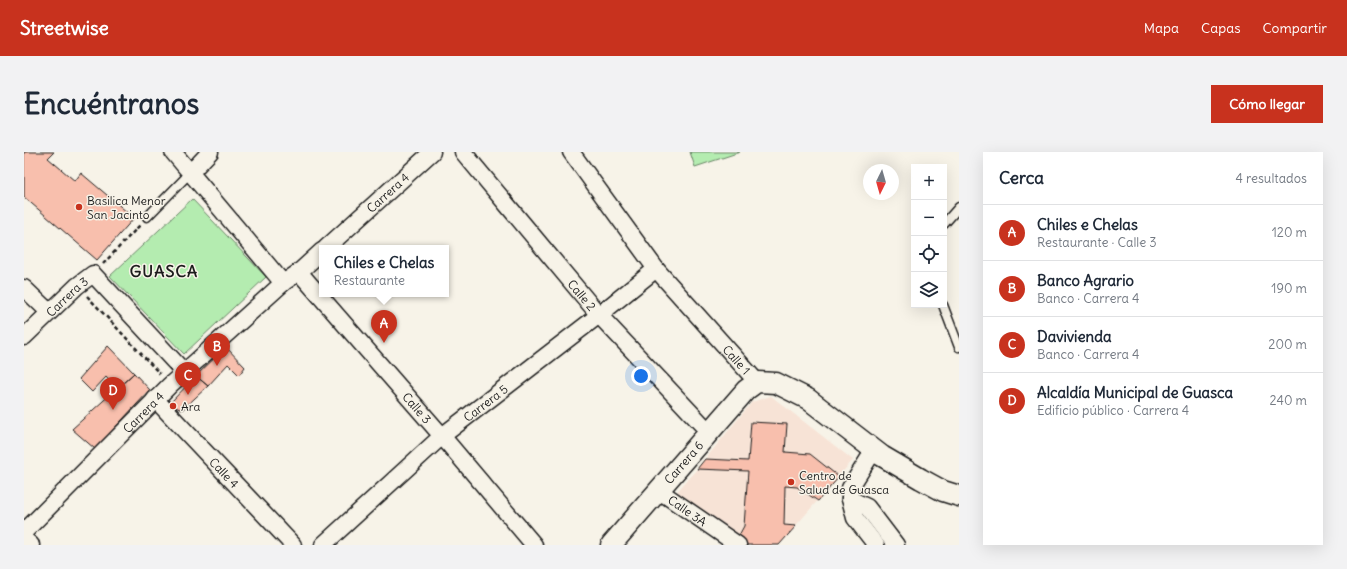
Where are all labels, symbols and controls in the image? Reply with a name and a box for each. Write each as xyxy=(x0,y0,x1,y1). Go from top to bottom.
text: Streetwise xyxy=(20,16,109,40)
text: Mapa xyxy=(1144,19,1179,37)
text: Capas xyxy=(1201,19,1241,37)
text: Compartir xyxy=(1263,19,1327,37)
button: Cómo llegar xyxy=(1211,85,1323,123)
text: Encuéntranos xyxy=(24,86,199,122)
north arrow xyxy=(863,164,899,200)
map controls xyxy=(911,164,947,308)
button: + xyxy=(911,164,947,200)
text: Cerca xyxy=(999,167,1044,189)
street label: Carrera 4 xyxy=(363,169,412,215)
text: 4 resultados xyxy=(1235,170,1307,187)
place label: Basilica Menor San Jacinto xyxy=(87,193,166,222)
button: − xyxy=(911,200,947,236)
marker: Basilica Menor San Jacinto xyxy=(74,202,84,212)
text: Chiles e Chelas xyxy=(1037,215,1138,234)
text: A xyxy=(1008,224,1016,241)
text: 120 m xyxy=(1272,224,1307,241)
text: Restaurante · Calle 3 xyxy=(1037,234,1157,251)
button: locate xyxy=(911,236,947,272)
popup xyxy=(319,245,449,297)
text: Chiles e Chelas xyxy=(334,253,434,272)
district label: GUASCA xyxy=(130,261,198,281)
text: Banco Agrario xyxy=(1037,271,1134,290)
text: Restaurante xyxy=(334,272,405,289)
button: layers xyxy=(911,272,947,308)
street label: Carrera 3 xyxy=(43,273,91,319)
street label: Calle 2 xyxy=(565,276,600,314)
text: B xyxy=(1008,280,1016,297)
text: 190 m xyxy=(1271,280,1307,297)
text: Banco · Carrera 4 xyxy=(1037,290,1140,307)
pin: A xyxy=(371,310,397,343)
text: Davivienda xyxy=(1037,327,1112,346)
pin: B xyxy=(204,333,230,366)
text: C xyxy=(1008,336,1016,353)
text: 200 m xyxy=(1268,336,1307,353)
street label: Calle 1 xyxy=(720,342,754,377)
text: Banco · Carrera 4 xyxy=(1037,346,1140,363)
pin: C xyxy=(175,362,201,395)
your location xyxy=(631,366,651,386)
pin: D xyxy=(100,377,126,410)
street label: Carrera 5 xyxy=(460,381,511,424)
text: Alcaldía Municipal de Guasca xyxy=(1037,383,1233,402)
street label: Carrera 4 xyxy=(119,388,167,436)
street label: Calle 3 xyxy=(400,389,435,426)
text: D xyxy=(1007,392,1017,409)
text: 240 m xyxy=(1270,392,1307,409)
place label: Ara xyxy=(181,399,200,414)
marker: Ara xyxy=(168,401,178,411)
text: Edificio público · Carrera 4 xyxy=(1037,402,1189,419)
street label: Carrera 6 xyxy=(661,437,706,487)
street label: Calle 4 xyxy=(206,454,242,491)
place label: Centro de Salud de Guasca xyxy=(799,468,889,497)
marker: Centro de Salud de Guasca xyxy=(786,477,796,487)
street label: Calle 3A xyxy=(665,492,710,529)

